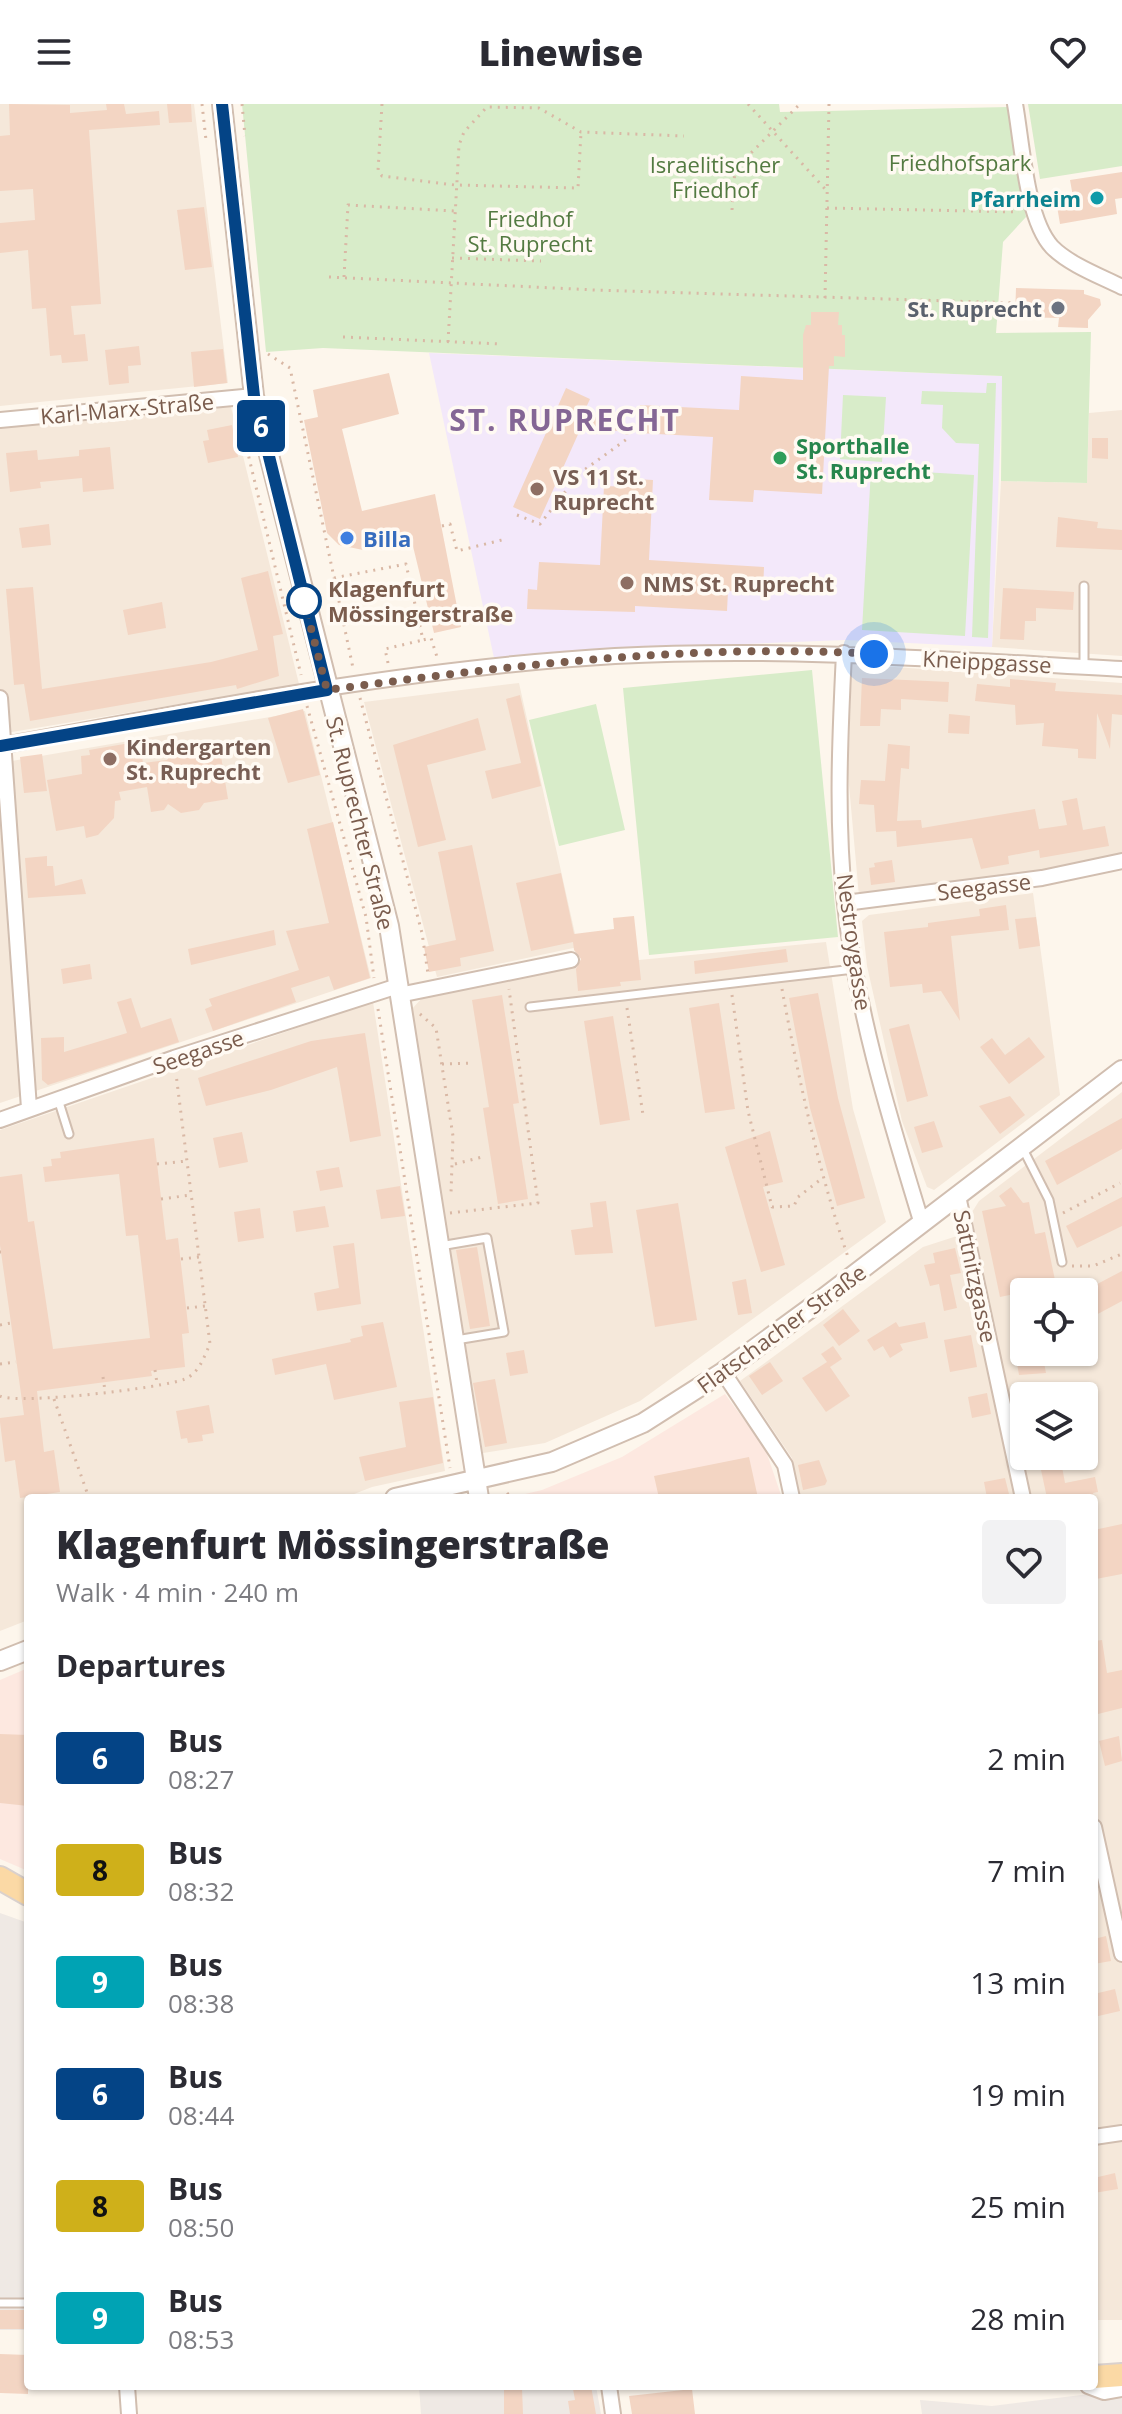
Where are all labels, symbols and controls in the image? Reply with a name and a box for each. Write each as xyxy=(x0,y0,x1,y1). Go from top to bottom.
text: Linewise xyxy=(479,28,643,77)
icon: menu xyxy=(32,30,76,74)
icon: heart xyxy=(1046,30,1090,74)
park label: Friedhofspark xyxy=(889,147,1032,177)
park label: Israelitischer Friedhof xyxy=(650,149,780,204)
place label: Pfarrheim xyxy=(970,183,1081,213)
marker: Pfarrheim xyxy=(1088,189,1106,207)
park label: Friedhof St. Ruprecht xyxy=(467,203,593,258)
place label: St. Ruprecht xyxy=(907,293,1042,323)
marker: St. Ruprecht xyxy=(1049,299,1067,317)
street label: Karl-Marx-Straße xyxy=(39,385,215,431)
district label: ST. RUPRECHT xyxy=(449,399,681,440)
line badge: 6 xyxy=(235,400,287,452)
text: 6 xyxy=(253,407,269,445)
place label: Sporthalle St. Ruprecht xyxy=(796,430,931,485)
marker: Sporthalle St. Ruprecht xyxy=(771,449,789,467)
place label: VS 11 St. Ruprecht xyxy=(553,461,654,516)
marker: VS 11 St. Ruprecht xyxy=(528,480,546,498)
place label: Billa xyxy=(363,523,411,553)
marker: Billa xyxy=(338,529,356,547)
place label: NMS St. Ruprecht xyxy=(643,568,834,598)
place label: Klagenfurt Mössingerstraße xyxy=(328,573,513,628)
marker: NMS St. Ruprecht xyxy=(618,574,636,592)
marker: Klagenfurt Mössingerstraße xyxy=(287,584,321,618)
your location xyxy=(854,634,894,674)
street label: Kneippgasse xyxy=(922,643,1052,679)
street label: St. Ruprechter Straße xyxy=(320,713,402,933)
place label: Kindergarten St. Ruprecht xyxy=(126,731,271,786)
marker: Kindergarten St. Ruprecht xyxy=(101,750,119,768)
street label: Seegasse xyxy=(935,865,1033,907)
street label: Nestroygasse xyxy=(831,872,879,1012)
street label: Seegasse xyxy=(149,1021,247,1081)
street label: Sattnitzgasse xyxy=(947,1207,1005,1345)
street label: Flatschacher Straße xyxy=(690,1257,872,1399)
map controls xyxy=(1010,1278,1098,1470)
button: locate xyxy=(1010,1278,1098,1366)
button: layers xyxy=(1010,1382,1098,1470)
text: Klagenfurt Mössingerstraße xyxy=(56,1518,609,1570)
button: heart xyxy=(982,1520,1066,1604)
text: Walk · 4 min · 240 m xyxy=(56,1574,299,1610)
text: Departures xyxy=(56,1645,226,1686)
text: Bus xyxy=(168,1720,223,1761)
text: 2 min xyxy=(987,1738,1066,1779)
text: 6 xyxy=(92,1739,108,1777)
text: 08:27 xyxy=(168,1761,234,1797)
text: Bus xyxy=(168,1832,223,1873)
text: 7 min xyxy=(987,1850,1066,1891)
text: 8 xyxy=(92,1851,108,1889)
text: 08:32 xyxy=(168,1873,234,1909)
text: Bus xyxy=(168,1944,223,1985)
text: 13 min xyxy=(970,1962,1066,2003)
text: 9 xyxy=(92,1963,108,2001)
text: 08:38 xyxy=(168,1985,234,2021)
text: Bus xyxy=(168,2056,223,2097)
text: 19 min xyxy=(970,2074,1066,2115)
text: 6 xyxy=(92,2075,108,2113)
text: 08:44 xyxy=(168,2097,234,2133)
text: Bus xyxy=(168,2168,223,2209)
text: 25 min xyxy=(970,2186,1066,2227)
text: 8 xyxy=(92,2187,108,2225)
text: 08:50 xyxy=(168,2209,234,2245)
text: Bus xyxy=(168,2280,223,2321)
text: 28 min xyxy=(970,2298,1066,2339)
text: 9 xyxy=(92,2299,108,2337)
text: 08:53 xyxy=(168,2321,234,2357)

